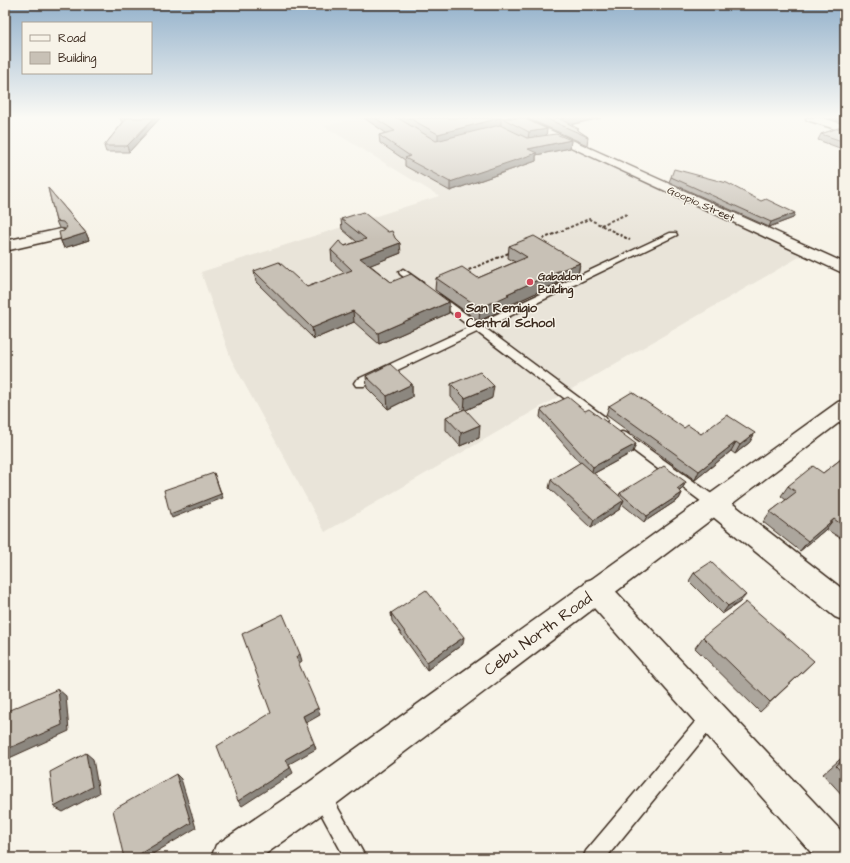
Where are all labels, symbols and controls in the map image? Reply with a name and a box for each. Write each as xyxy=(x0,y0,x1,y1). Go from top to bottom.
legend xyxy=(22,22,152,74)
text: Road xyxy=(58,30,86,47)
text: Building xyxy=(58,50,96,68)
street label: Goopio Street xyxy=(665,182,738,226)
place label: Gabaldon Building xyxy=(538,269,583,299)
marker: Gabaldon Building xyxy=(525,277,535,287)
place label: San Remigio Central School xyxy=(465,299,555,332)
marker: San Remigio Central School xyxy=(453,310,463,320)
street label: Cebu North Road xyxy=(479,587,597,681)

